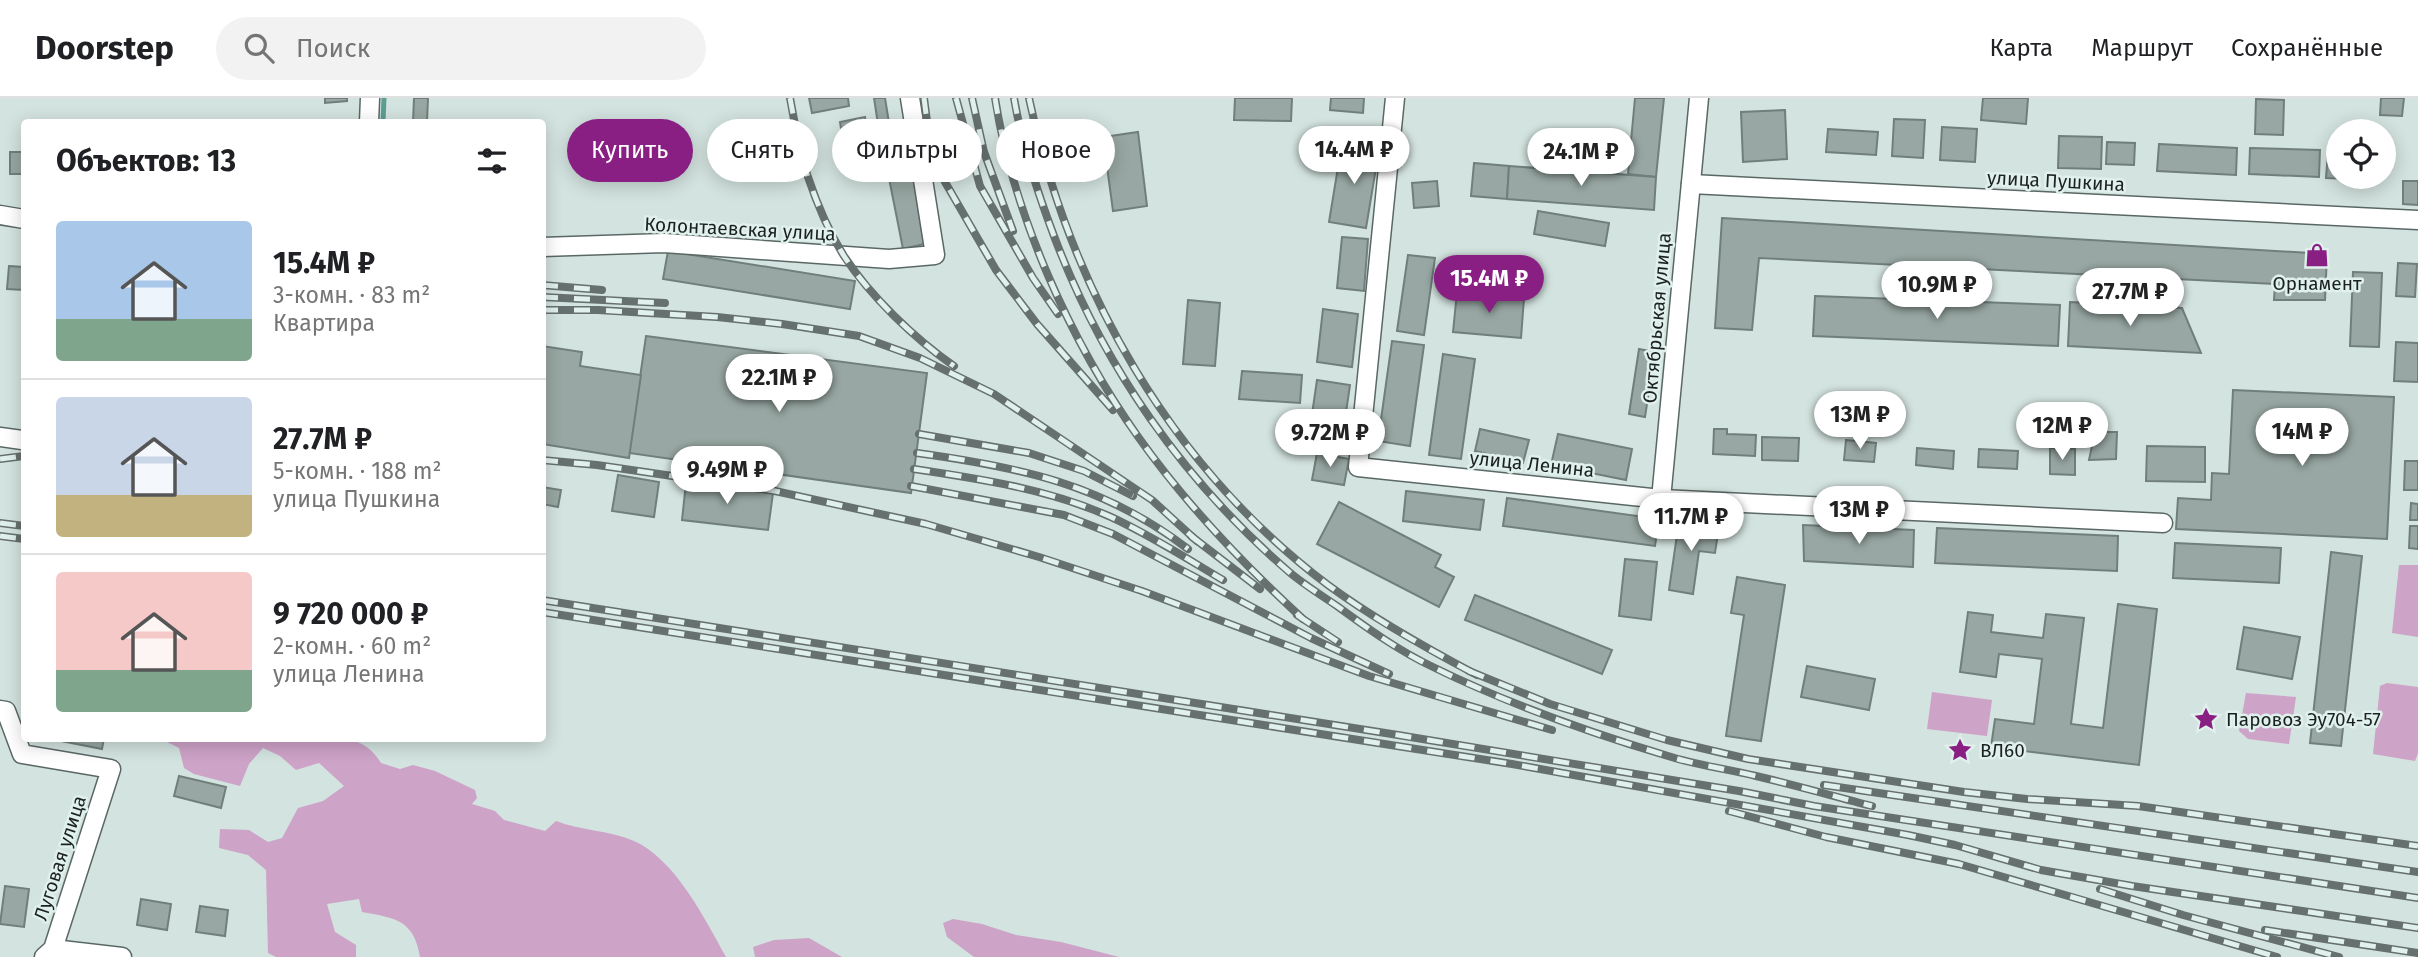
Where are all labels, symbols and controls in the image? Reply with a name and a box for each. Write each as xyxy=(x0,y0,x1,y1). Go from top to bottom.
search box xyxy=(216,17,706,80)
text: Doorstep xyxy=(35,28,174,68)
icon: search xyxy=(240,29,278,67)
text: Поиск xyxy=(296,33,370,64)
text: Карта xyxy=(1990,34,2053,62)
text: Маршрут xyxy=(2091,34,2193,62)
text: Сохранённые xyxy=(2231,34,2383,62)
chip: Купить xyxy=(567,119,693,182)
chip: Снять xyxy=(707,119,818,182)
chip: Фильтры xyxy=(832,119,982,182)
chip: Новое xyxy=(996,119,1115,182)
map controls xyxy=(2326,119,2396,189)
button: locate xyxy=(2326,119,2396,189)
pin: 14.4M ₽ xyxy=(1289,126,1419,186)
pin: 24.1M ₽ xyxy=(1516,129,1646,188)
text: 14.4M ₽ xyxy=(1315,135,1393,163)
text: 24.1M ₽ xyxy=(1543,137,1619,165)
icon: filters xyxy=(473,142,511,180)
text: Объектов: 13 xyxy=(56,143,236,179)
street label: улица Пушкина xyxy=(1986,166,2126,196)
street label: Колонтаевская улица xyxy=(644,212,836,246)
street label: Октябрьская улица xyxy=(1638,232,1676,404)
shop icon: Орнамент xyxy=(2303,241,2331,269)
text: 15.4M ₽ xyxy=(273,245,375,281)
icon: home xyxy=(112,249,196,333)
pin: 15.4M ₽ xyxy=(1424,256,1554,315)
pin: 10.9M ₽ xyxy=(1872,262,2002,321)
text: 15.4M ₽ xyxy=(1450,264,1528,292)
pin: 27.7M ₽ xyxy=(2065,268,2195,328)
text: 10.9M ₽ xyxy=(1897,270,1977,298)
place label: Орнамент xyxy=(2273,272,2362,295)
text: 27.7M ₽ xyxy=(2092,277,2168,305)
text: 3-комн. · 83 m² xyxy=(273,281,430,309)
text: Квартира xyxy=(273,309,375,337)
pin: 22.1M ₽ xyxy=(714,354,844,414)
text: 22.1M ₽ xyxy=(742,363,816,391)
pin: 13M ₽ xyxy=(1811,392,1909,451)
text: 13M ₽ xyxy=(1830,400,1890,428)
pin: 12M ₽ xyxy=(2013,402,2111,462)
pin: 14M ₽ xyxy=(2253,408,2351,468)
pin: 9.72M ₽ xyxy=(1265,410,1395,469)
text: 12M ₽ xyxy=(2032,411,2092,439)
text: 14M ₽ xyxy=(2272,417,2332,445)
text: 9.72M ₽ xyxy=(1291,418,1369,446)
text: 27.7M ₽ xyxy=(273,421,372,457)
icon: home xyxy=(112,425,196,509)
pin: 9.49M ₽ xyxy=(662,446,792,506)
street label: улица Ленина xyxy=(1469,446,1595,482)
text: 9.49M ₽ xyxy=(687,455,767,483)
text: 5-комн. · 188 m² xyxy=(273,457,441,485)
text: улица Пушкина xyxy=(273,485,440,513)
pin: 13M ₽ xyxy=(1810,486,1908,546)
pin: 11.7M ₽ xyxy=(1626,494,1756,553)
text: 13M ₽ xyxy=(1829,495,1889,523)
text: 11.7M ₽ xyxy=(1654,502,1728,530)
text: 9 720 000 ₽ xyxy=(273,596,428,632)
icon: home xyxy=(112,600,196,684)
text: 2-комн. · 60 m² xyxy=(273,632,431,660)
text: улица Ленина xyxy=(273,660,424,688)
place icon: Паровоз Эу704-57 xyxy=(2192,705,2220,733)
place label: Паровоз Эу704-57 xyxy=(2226,708,2381,731)
place icon: ВЛ60 xyxy=(1946,736,1974,764)
place label: ВЛ60 xyxy=(1980,739,2025,762)
street label: Луговая улица xyxy=(29,793,91,923)

